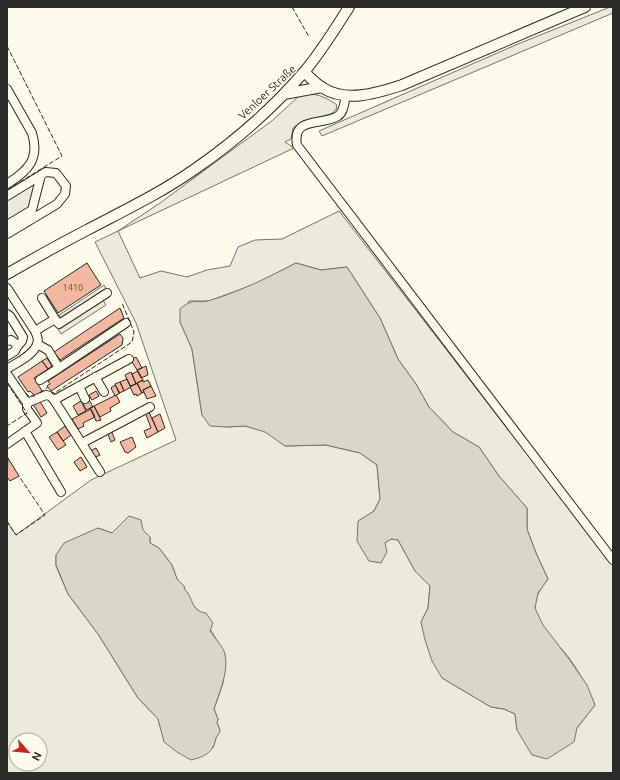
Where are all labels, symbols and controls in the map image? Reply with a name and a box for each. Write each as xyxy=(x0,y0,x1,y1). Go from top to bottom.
street label: Venloer Straße xyxy=(236,63,298,121)
house number: 1410 xyxy=(63,283,83,293)
north arrow xyxy=(8,732,48,772)
text: N xyxy=(30,750,44,763)

